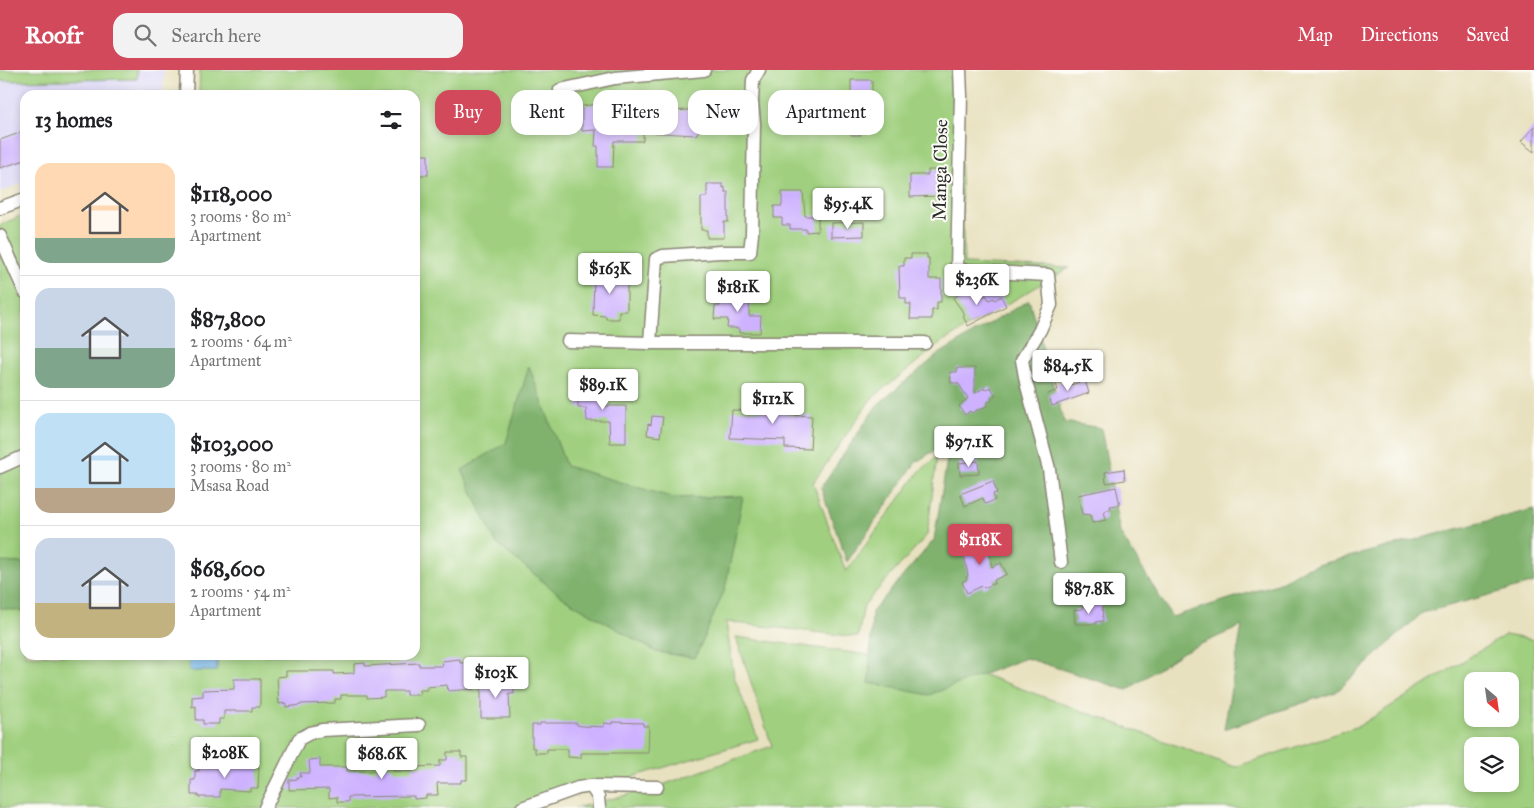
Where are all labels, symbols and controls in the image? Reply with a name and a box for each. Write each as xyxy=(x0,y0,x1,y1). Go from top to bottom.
search box xyxy=(113,13,463,58)
text: Roofr xyxy=(25,20,83,50)
icon: search xyxy=(131,21,159,49)
text: Search here xyxy=(171,24,261,47)
text: Map xyxy=(1297,24,1333,46)
text: Directions xyxy=(1361,24,1438,46)
text: Saved xyxy=(1466,24,1509,46)
chip: Buy xyxy=(435,90,501,135)
chip: Rent xyxy=(511,90,583,135)
chip: Filters xyxy=(593,90,678,135)
chip: New xyxy=(688,90,758,135)
chip: Apartment xyxy=(768,90,884,135)
icon: filters xyxy=(377,106,405,134)
text: 13 homes xyxy=(35,107,112,133)
street label: Manga Close xyxy=(928,119,953,221)
text: $118,000 xyxy=(190,181,272,207)
icon: home xyxy=(75,183,135,243)
pin: $95.4K xyxy=(807,188,889,230)
text: $95.4K xyxy=(824,194,872,213)
text: 3 rooms · 80 m² xyxy=(190,207,291,226)
text: Apartment xyxy=(190,226,262,245)
pin: $163K xyxy=(575,252,645,295)
text: $163K xyxy=(589,259,631,278)
pin: $236K xyxy=(942,264,1012,306)
pin: $181K xyxy=(703,270,773,313)
text: $236K xyxy=(955,270,999,289)
text: $181K xyxy=(717,277,759,296)
text: $87,800 xyxy=(190,306,266,332)
icon: home xyxy=(75,308,135,368)
text: 2 rooms · 64 m² xyxy=(190,332,292,351)
pin: $84.5K xyxy=(1027,350,1109,392)
text: Apartment xyxy=(190,351,262,370)
text: $84.5K xyxy=(1043,356,1093,375)
pin: $89.1K xyxy=(562,368,644,411)
text: $89.1K xyxy=(579,375,627,394)
pin: $112K xyxy=(738,382,808,425)
text: $112K xyxy=(752,389,794,408)
pin: $97.1K xyxy=(928,426,1010,468)
text: $103,000 xyxy=(190,431,274,457)
text: $97.1K xyxy=(945,432,993,451)
icon: home xyxy=(75,433,135,493)
text: 3 rooms · 80 m² xyxy=(190,457,291,476)
text: Msasa Road xyxy=(190,476,269,495)
pin: $118K xyxy=(945,524,1015,566)
text: $118K xyxy=(959,530,1001,549)
text: $68,600 xyxy=(190,556,265,582)
icon: home xyxy=(75,558,135,618)
pin: $87.8K xyxy=(1048,572,1130,615)
text: $87.8K xyxy=(1064,579,1114,598)
text: 2 rooms · 54 m² xyxy=(190,582,291,601)
text: Apartment xyxy=(190,601,262,620)
pin: $103K xyxy=(461,656,531,699)
text: $103K xyxy=(475,663,517,682)
north arrow xyxy=(1464,672,1519,728)
map controls xyxy=(1464,672,1519,792)
pin: $208K xyxy=(190,736,260,779)
button: layers xyxy=(1464,737,1519,792)
pin: $68.6K xyxy=(341,738,423,780)
text: $208K xyxy=(202,743,248,762)
text: $68.6K xyxy=(357,744,407,763)

